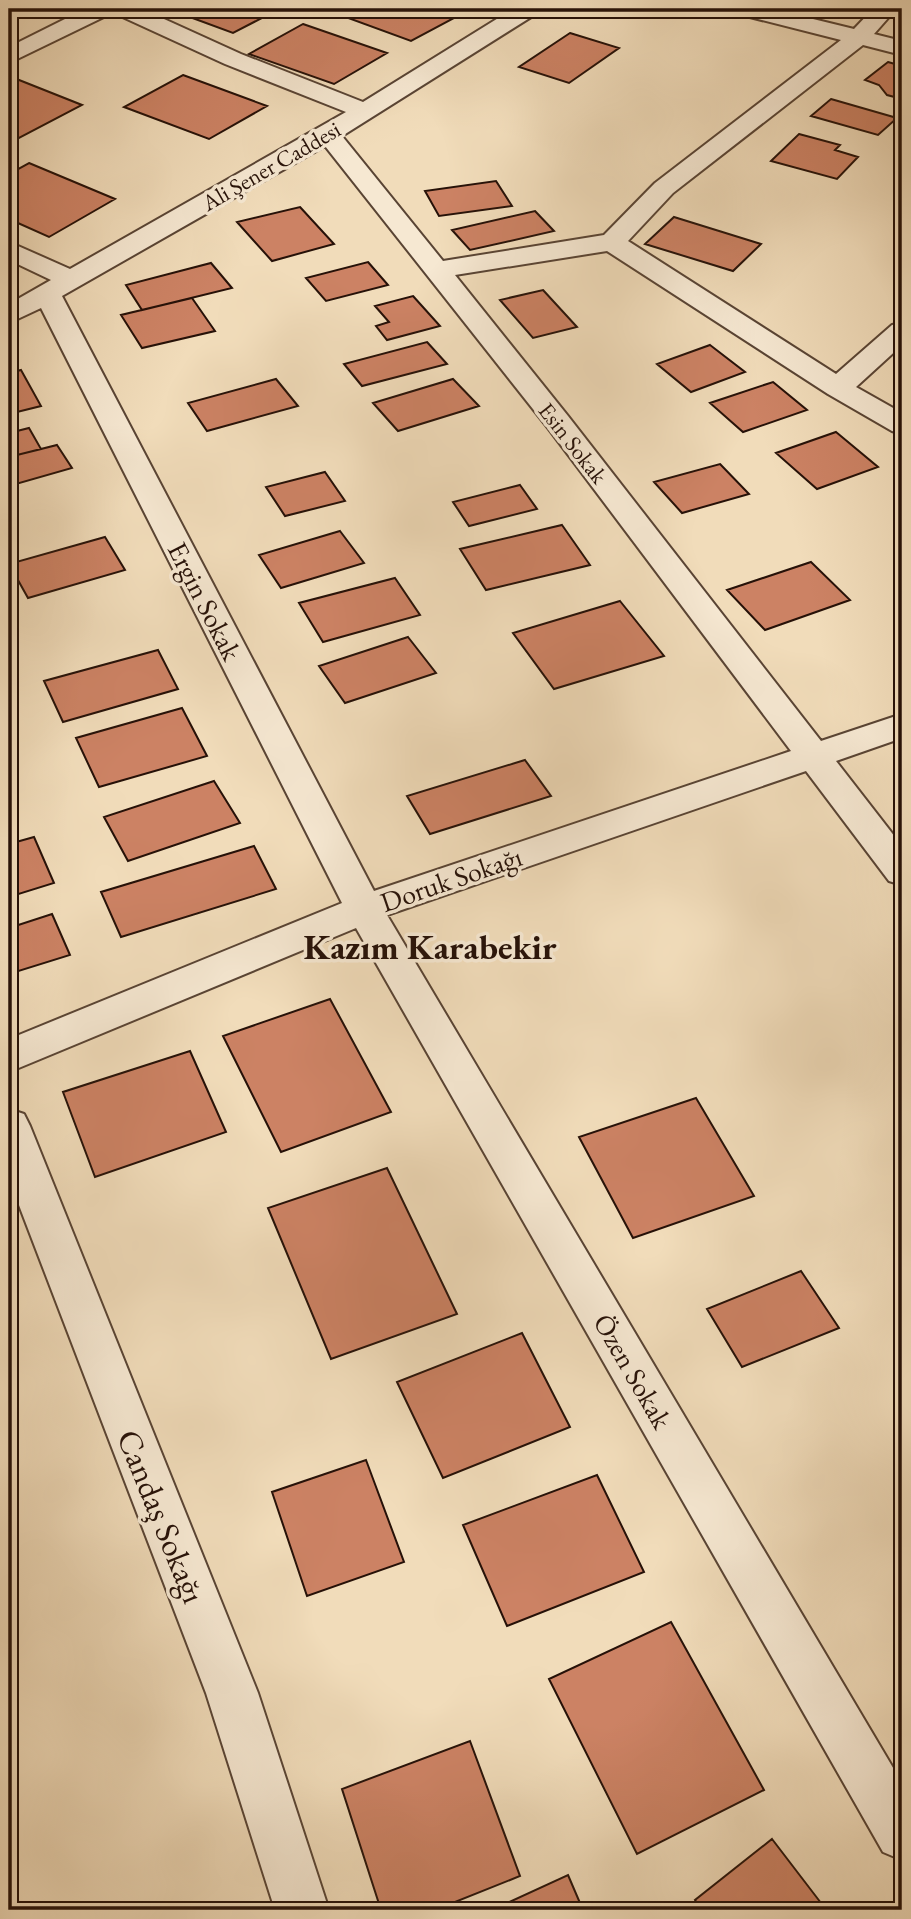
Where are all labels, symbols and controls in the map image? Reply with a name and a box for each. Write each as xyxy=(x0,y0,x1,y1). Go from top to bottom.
street label: Ali Şener Caddesi xyxy=(195,114,346,218)
street label: Esin Sokak xyxy=(532,396,615,491)
street label: Ergin Sokak xyxy=(160,536,251,667)
street label: Doruk Sokağı xyxy=(375,838,527,920)
district label: Kazım Karabekir xyxy=(304,924,557,969)
street label: Özen Sokak xyxy=(586,1307,681,1436)
street label: Candaş Sokağı xyxy=(107,1423,216,1609)

